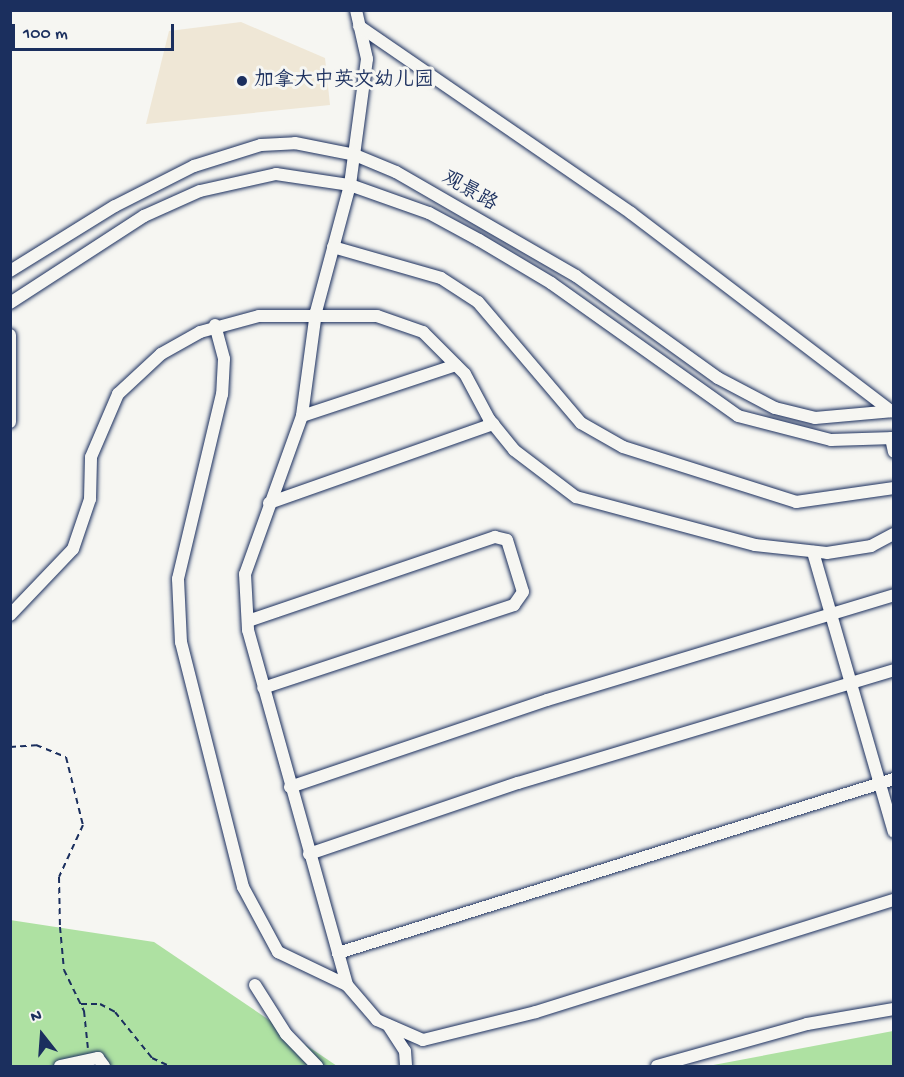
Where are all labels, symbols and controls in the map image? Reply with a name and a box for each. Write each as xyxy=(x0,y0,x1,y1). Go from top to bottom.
scale bar xyxy=(15,12,177,50)
text: 100 m xyxy=(23,24,68,45)
place label: 加拿大中英文幼儿园 xyxy=(254,69,434,93)
marker: 加拿大中英文幼儿园 xyxy=(235,74,249,88)
street label: 观景路 xyxy=(437,167,501,217)
north arrow xyxy=(12,1005,72,1065)
text: N xyxy=(29,1007,44,1028)

